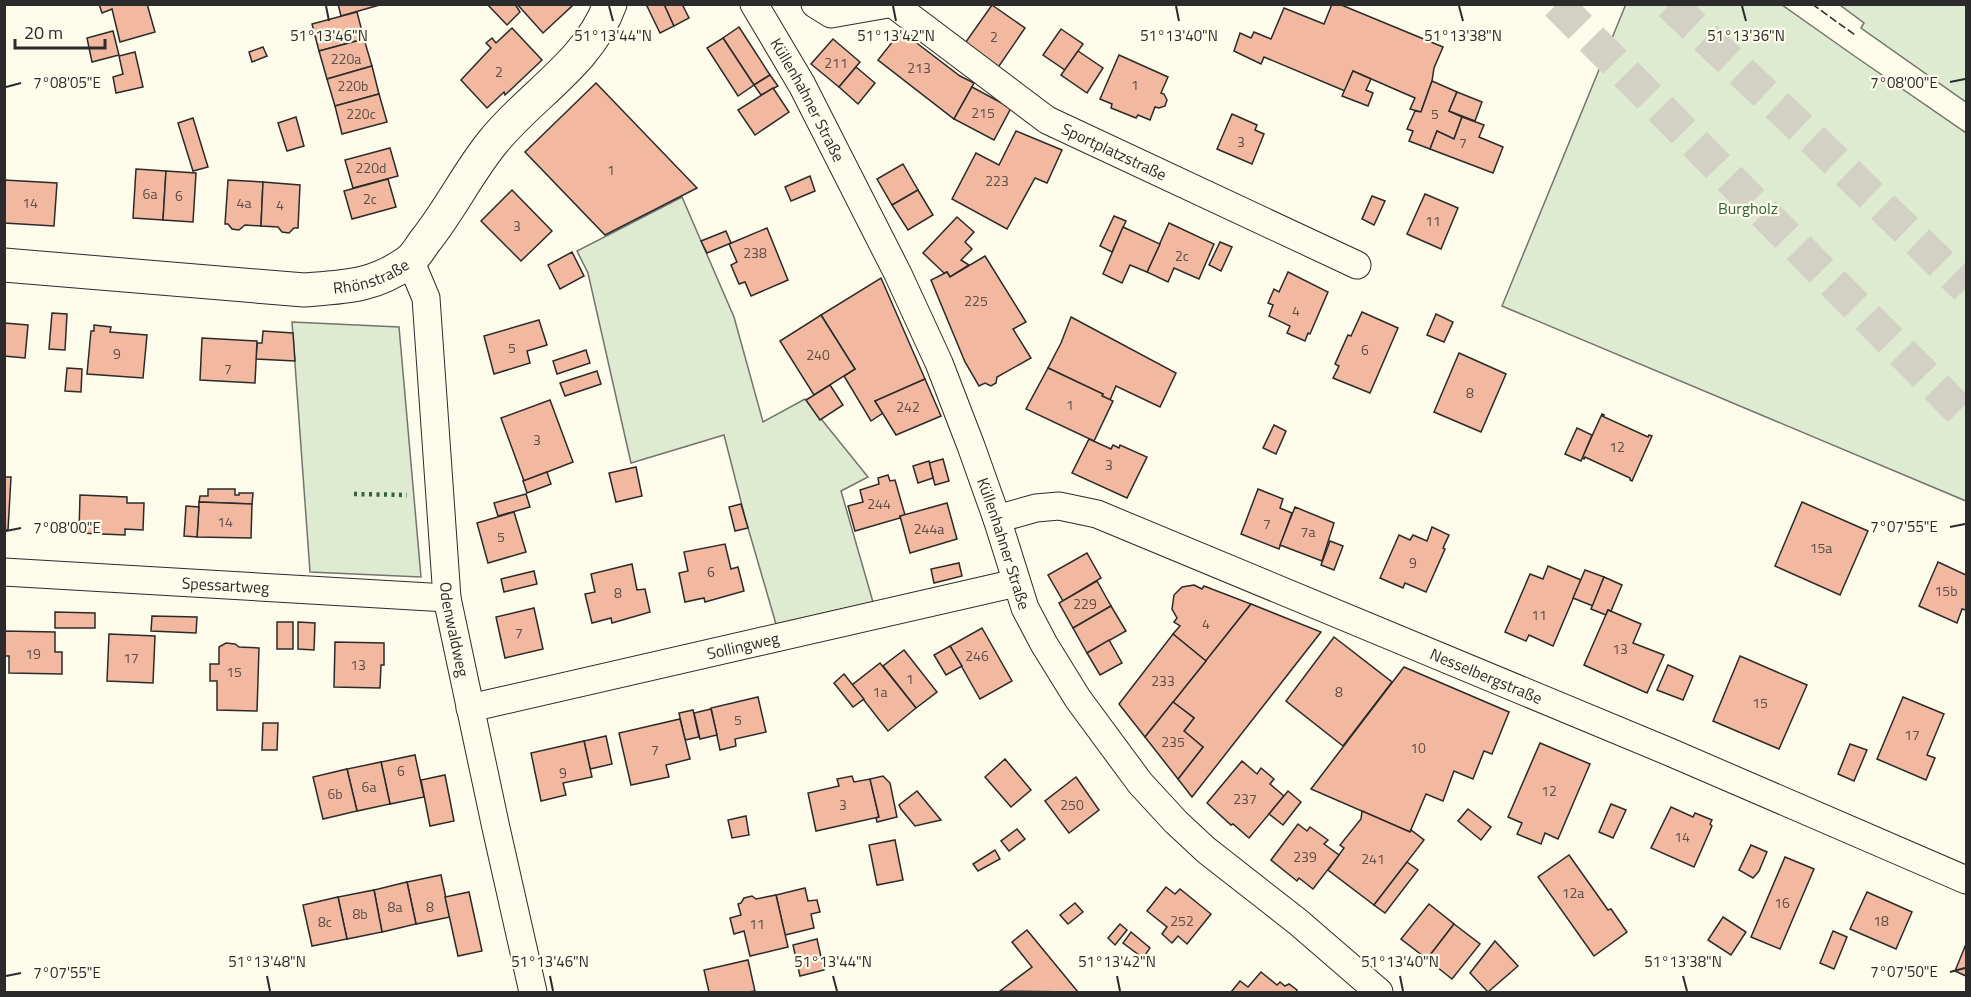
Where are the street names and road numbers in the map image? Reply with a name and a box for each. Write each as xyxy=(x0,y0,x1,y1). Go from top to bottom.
street label: Küllenhahner Straße xyxy=(765,33,851,166)
street label: Sportplatzstraße xyxy=(1058,116,1171,186)
street label: Rhönstraße xyxy=(332,253,414,300)
street label: Küllenhahner Straße xyxy=(971,474,1037,612)
street label: Spessartweg xyxy=(181,570,270,600)
street label: Odenwaldweg xyxy=(434,581,475,679)
street label: Sollingweg xyxy=(705,626,781,665)
street label: Nesselbergstraße xyxy=(1426,642,1546,710)

